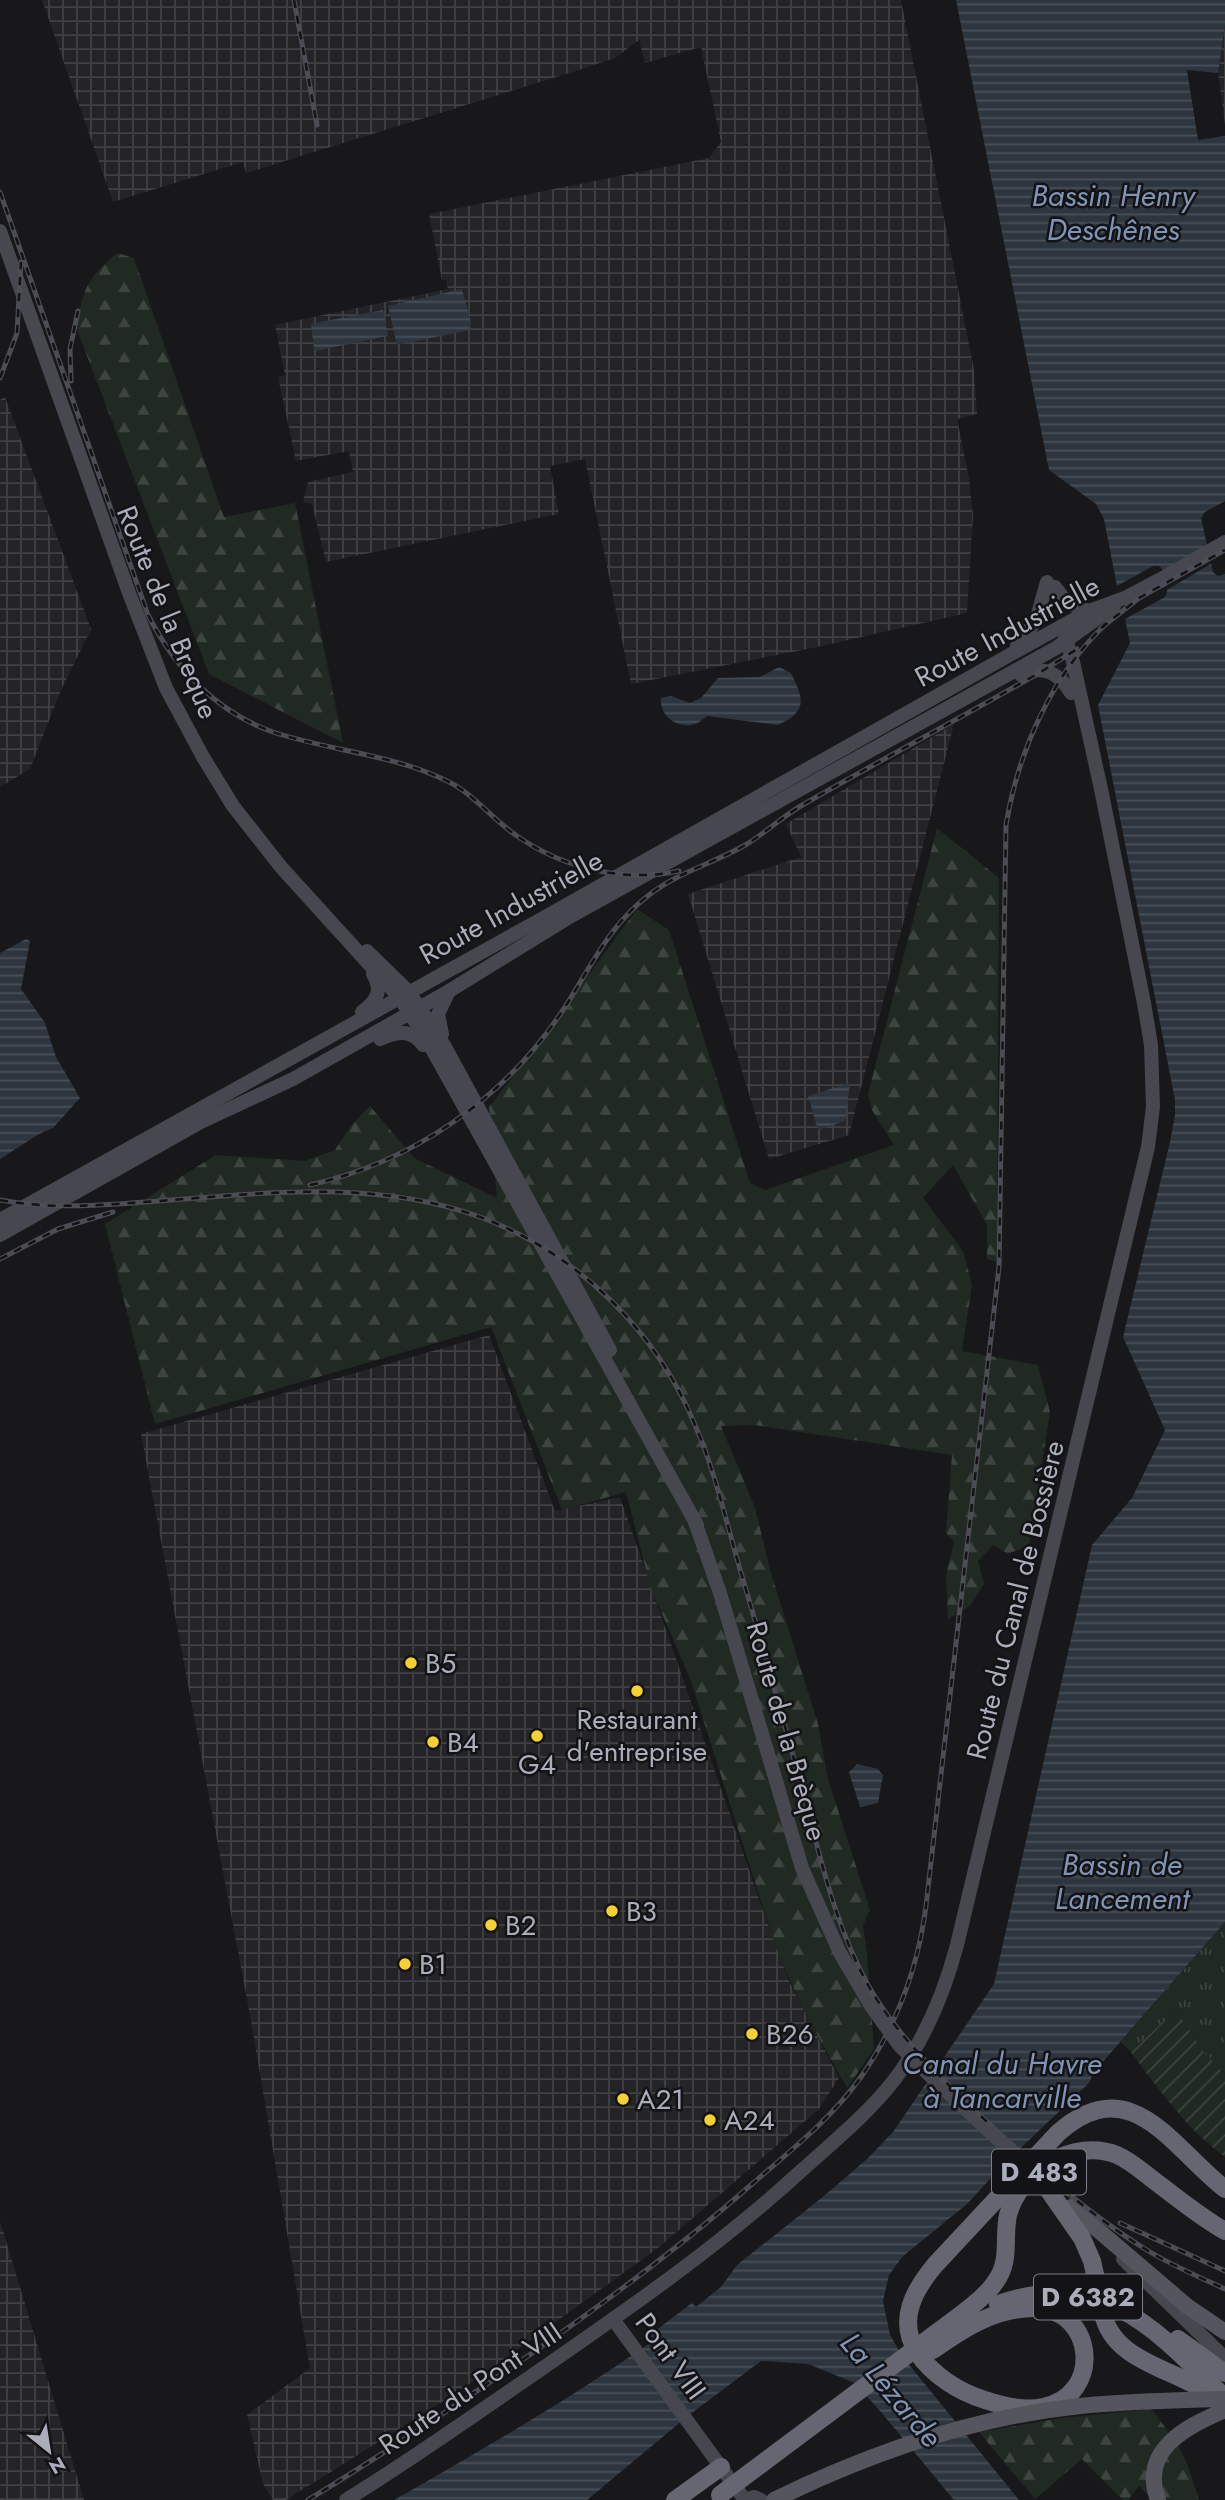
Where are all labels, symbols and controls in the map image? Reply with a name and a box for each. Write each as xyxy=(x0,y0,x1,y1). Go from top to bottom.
water label: Bassin Henry Deschênes xyxy=(1032,174,1197,251)
street label: Route de la Breque xyxy=(106,499,229,725)
street label: Route Industrielle xyxy=(908,565,1107,697)
street label: Route Industrielle xyxy=(412,840,610,975)
street label: Route du Canal de Bossière xyxy=(956,1436,1075,1764)
street label: Route de la Brèque xyxy=(736,1617,837,1846)
place label: B5 xyxy=(425,1643,456,1684)
marker: B5 xyxy=(403,1655,419,1671)
marker: Restaurant d'entreprise xyxy=(629,1683,645,1699)
place label: Restaurant d'entreprise xyxy=(567,1699,707,1772)
place label: B4 xyxy=(447,1722,479,1763)
marker: G4 xyxy=(529,1728,545,1744)
marker: B4 xyxy=(425,1734,441,1750)
place label: G4 xyxy=(518,1744,556,1785)
water label: Bassin de Lancement xyxy=(1055,1843,1191,1920)
place label: B3 xyxy=(626,1891,657,1932)
marker: B3 xyxy=(604,1903,620,1919)
place label: B2 xyxy=(505,1905,537,1946)
marker: B2 xyxy=(483,1917,499,1933)
place label: B1 xyxy=(419,1944,447,1985)
marker: B1 xyxy=(397,1956,413,1972)
place label: B26 xyxy=(766,2014,814,2055)
marker: B26 xyxy=(744,2026,760,2042)
water label: Canal du Havre à Tancarville xyxy=(902,2042,1102,2119)
place label: A21 xyxy=(637,2079,684,2120)
marker: A21 xyxy=(615,2091,631,2107)
place label: A24 xyxy=(724,2100,775,2141)
marker: A24 xyxy=(702,2112,718,2128)
road number: D 483 xyxy=(992,2150,1086,2194)
road number: D 6382 xyxy=(1034,2274,1142,2320)
street label: Pont VIII xyxy=(625,2304,716,2408)
street label: Route du Pont VIII xyxy=(371,2312,570,2465)
water label: La Lézarde xyxy=(830,2323,952,2457)
north arrow xyxy=(14,2416,84,2486)
text: N xyxy=(44,2450,71,2481)

